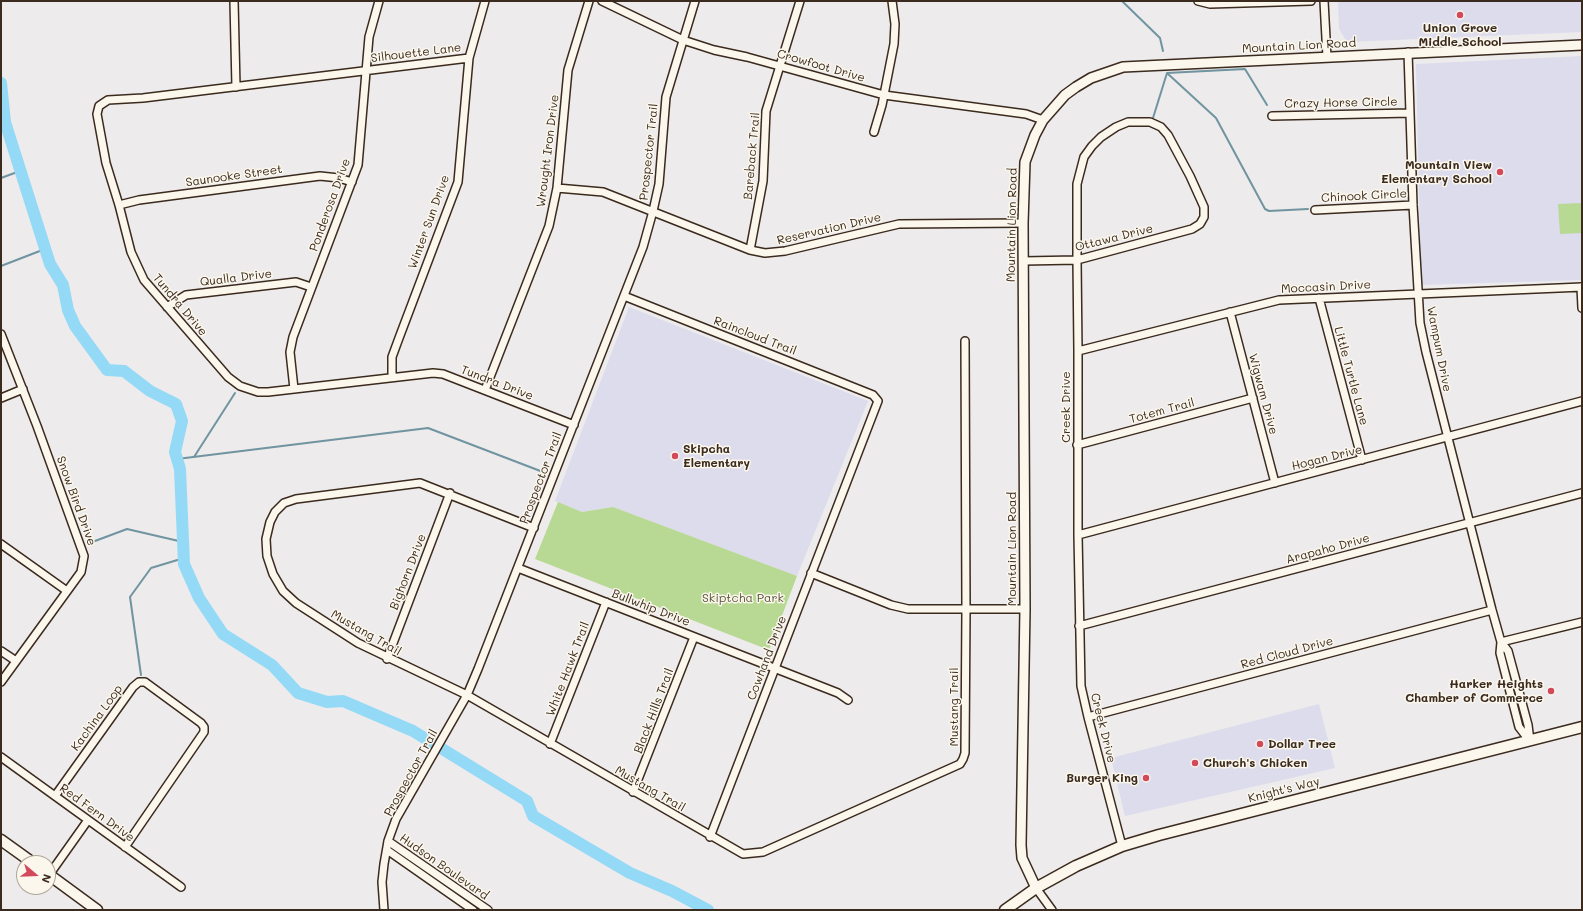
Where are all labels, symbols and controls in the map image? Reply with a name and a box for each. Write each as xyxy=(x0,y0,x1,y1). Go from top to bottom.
marker: Union Grove Middle School xyxy=(1455,10,1465,20)
place label: Union Grove Middle School xyxy=(1418,21,1502,49)
street label: Mountain Lion Road xyxy=(1242,36,1356,56)
street label: Silhouette Lane xyxy=(370,40,462,66)
street label: Crowfoot Drive xyxy=(775,47,867,85)
street label: Wrought Iron Drive xyxy=(534,94,562,208)
street label: Crazy Horse Circle xyxy=(1284,95,1398,111)
street label: Prospector Trail xyxy=(637,103,661,201)
street label: Bareback Trail xyxy=(741,112,763,200)
street label: Ponderosa Drive xyxy=(306,156,354,254)
place label: Mountain View Elementary School xyxy=(1381,158,1492,186)
street label: Saunooke Street xyxy=(185,162,283,190)
marker: Mountain View Elementary School xyxy=(1495,167,1505,177)
street label: Mountain Lion Road xyxy=(1004,168,1020,282)
street label: Winter Sun Drive xyxy=(405,173,453,271)
street label: Chinook Circle xyxy=(1321,187,1407,205)
street label: Reservation Drive xyxy=(775,210,883,248)
street label: Ottawa Drive xyxy=(1074,221,1154,255)
street label: Qualla Drive xyxy=(199,266,273,290)
street label: Tundra Drive xyxy=(150,271,210,339)
street label: Moccasin Drive xyxy=(1281,277,1371,297)
street label: Wampum Drive xyxy=(1424,305,1454,393)
street label: Raincloud Trail xyxy=(712,314,798,358)
street label: Little Turtle Lane xyxy=(1331,325,1371,427)
street label: Wigwam Drive xyxy=(1245,352,1281,436)
street label: Tundra Drive xyxy=(459,363,535,403)
street label: Creek Drive xyxy=(1059,371,1073,443)
street label: Totem Trail xyxy=(1128,395,1196,427)
street label: Prospector Trail xyxy=(517,430,565,526)
place label: Skipcha Elementary xyxy=(683,442,750,470)
street label: Hogan Drive xyxy=(1290,442,1364,474)
marker: Skipcha Elementary xyxy=(670,451,680,461)
street label: Snow Bird Drive xyxy=(53,454,99,548)
street label: Mountain Lion Road xyxy=(1005,492,1019,606)
street label: Arapaho Drive xyxy=(1285,531,1371,567)
street label: Bighorn Drive xyxy=(387,532,429,612)
street label: Bullwhip Drive xyxy=(610,586,692,630)
park label: Skiptcha Park xyxy=(702,591,784,605)
street label: Mustang Trail xyxy=(328,607,404,659)
street label: Cowhand Drive xyxy=(744,614,790,702)
street label: White Hawk Trail xyxy=(543,620,593,718)
street label: Red Cloud Drive xyxy=(1239,634,1335,672)
street label: Black Hills Trail xyxy=(631,666,677,756)
street label: Mustang Trail xyxy=(947,667,961,747)
place label: Harker Heights Chamber of Commerce xyxy=(1405,677,1543,705)
street label: Kachina Loop xyxy=(68,682,126,754)
marker: Harker Heights Chamber of Commerce xyxy=(1546,686,1556,696)
street label: Creek Drive xyxy=(1087,692,1119,764)
street label: Prospector Trail xyxy=(381,727,441,819)
place label: Dollar Tree xyxy=(1268,737,1336,751)
marker: Dollar Tree xyxy=(1255,739,1265,749)
place label: Church's Chicken xyxy=(1203,756,1307,770)
marker: Church's Chicken xyxy=(1190,758,1200,768)
street label: Mustang Trail xyxy=(612,763,688,815)
place label: Burger King xyxy=(1066,771,1138,785)
marker: Burger King xyxy=(1141,773,1151,783)
street label: Knight's Way xyxy=(1247,774,1321,806)
street label: Red Fern Drive xyxy=(57,781,137,845)
street label: Hudson Boulevard xyxy=(397,831,491,903)
north arrow xyxy=(16,855,56,895)
text: N xyxy=(38,872,55,885)

